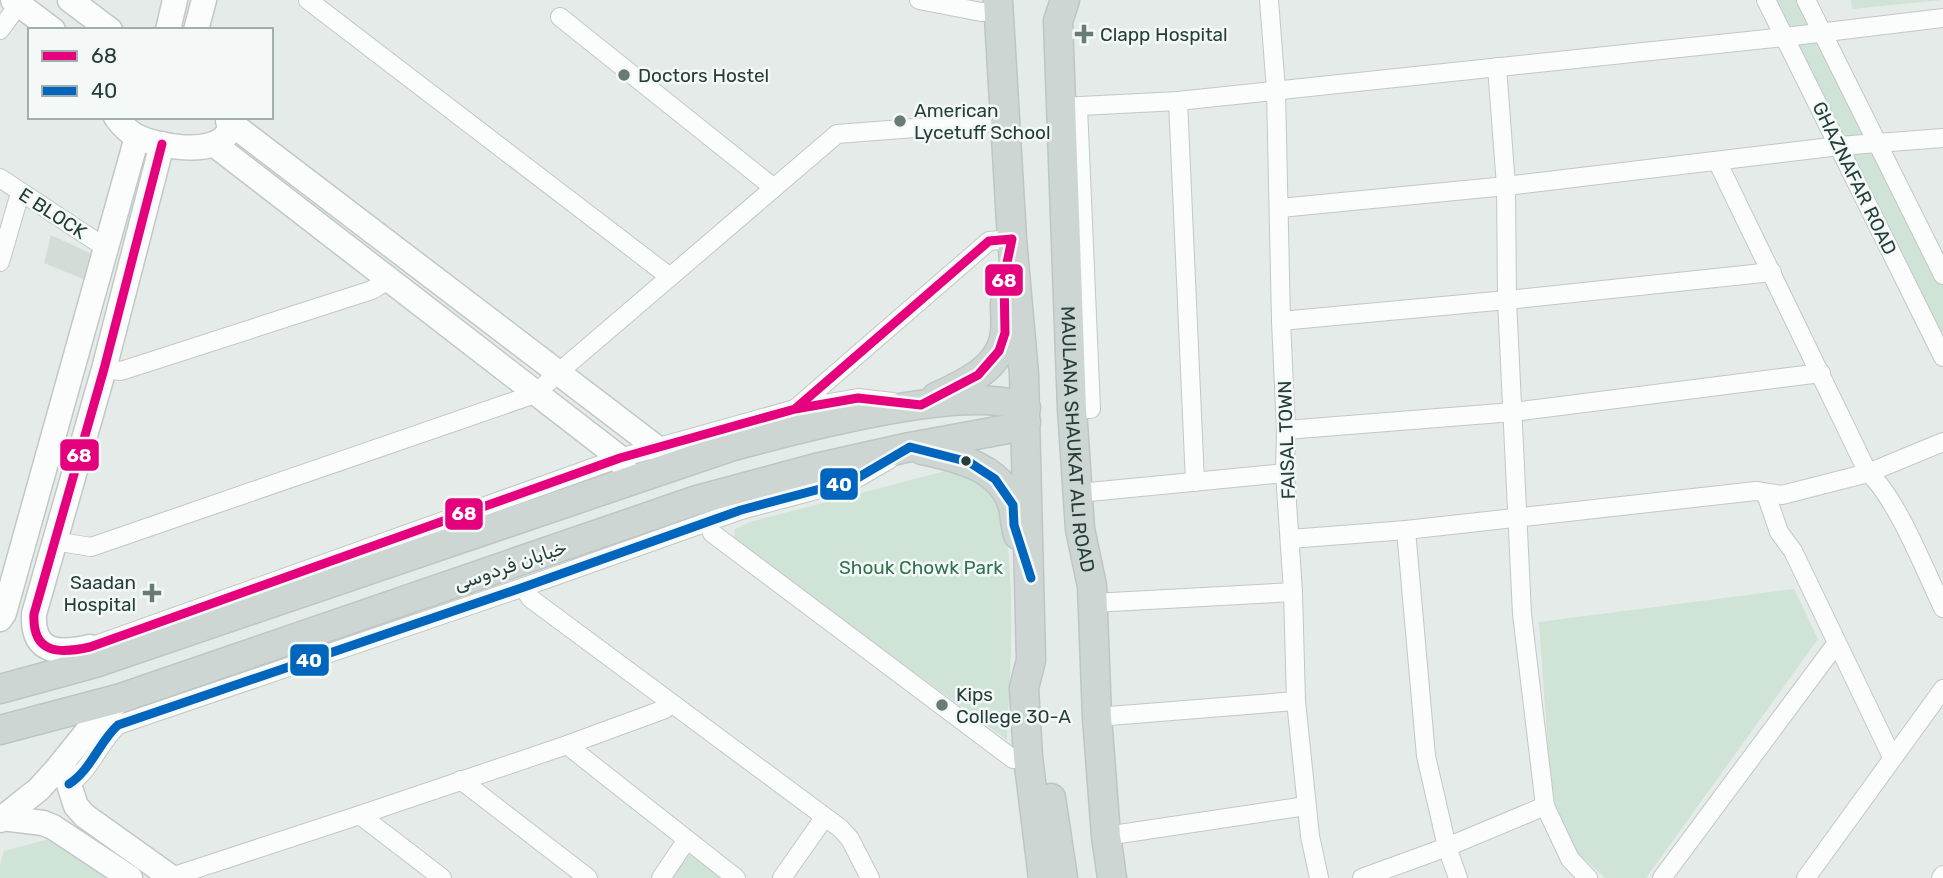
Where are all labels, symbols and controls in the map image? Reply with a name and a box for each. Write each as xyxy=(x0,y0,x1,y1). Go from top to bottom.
place label: Clapp Hospital xyxy=(1100,23,1228,46)
marker: Clapp Hospital xyxy=(1074,24,1094,44)
legend xyxy=(28,28,273,119)
text: 68 xyxy=(91,43,117,68)
place label: Doctors Hostel xyxy=(638,64,769,87)
marker: Doctors Hostel xyxy=(616,67,632,83)
text: 40 xyxy=(91,78,117,103)
street label: GHAZNAFAR ROAD xyxy=(1807,98,1902,259)
place label: American Lycetuff School xyxy=(914,99,1051,144)
marker: American Lycetuff School xyxy=(892,113,908,129)
street label: E BLOCK xyxy=(14,183,91,244)
line badge: 68 xyxy=(984,263,1024,297)
text: 68 xyxy=(991,269,1017,292)
street label: MAULANA SHAUKAT ALI ROAD xyxy=(1056,306,1100,575)
street label: FAISAL TOWN xyxy=(1273,380,1300,500)
line badge: 68 xyxy=(59,438,100,472)
text: 68 xyxy=(66,444,92,467)
unlabelled marker xyxy=(959,454,973,468)
line badge: 40 xyxy=(819,467,859,501)
text: 40 xyxy=(826,473,852,496)
line badge: 68 xyxy=(444,497,484,531)
text: 68 xyxy=(451,502,477,525)
street label: خیابان فردوسی xyxy=(451,535,570,596)
park label: Shouk Chowk Park xyxy=(839,556,1003,579)
place label: Saadan Hospital xyxy=(63,571,136,616)
marker: Saadan Hospital xyxy=(142,583,162,603)
line badge: 40 xyxy=(289,643,330,677)
text: 40 xyxy=(296,649,322,672)
place label: Kips College 30-A xyxy=(956,683,1071,728)
marker: Kips College 30-A xyxy=(934,697,950,713)

